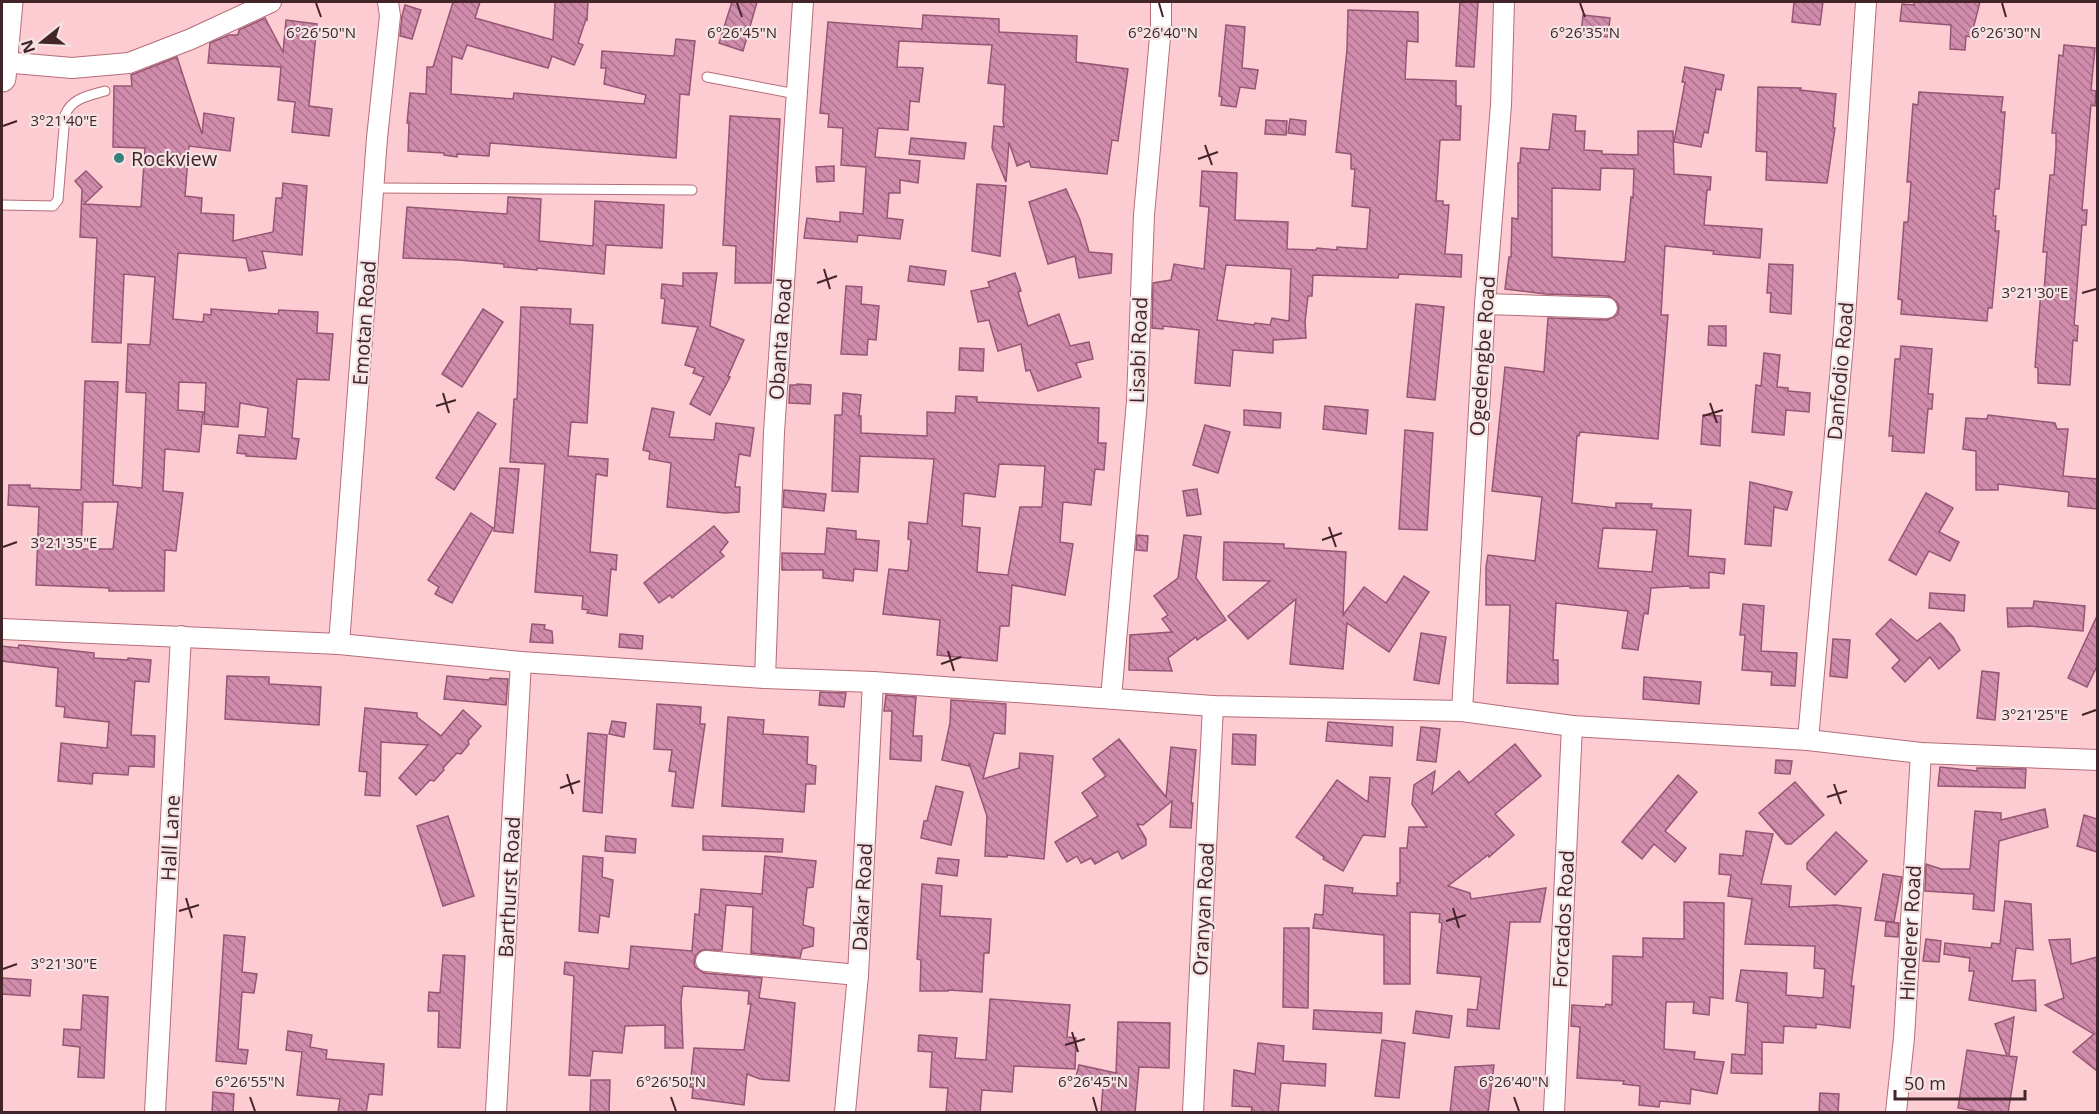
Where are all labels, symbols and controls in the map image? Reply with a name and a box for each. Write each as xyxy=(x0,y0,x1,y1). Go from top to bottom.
north arrow xyxy=(12,12,72,72)
text: 6°26'50"N xyxy=(286,22,356,42)
text: 6°26'45"N xyxy=(707,22,777,42)
text: 6°26'40"N xyxy=(1128,22,1198,42)
text: 6°26'35"N xyxy=(1550,22,1620,42)
text: 6°26'30"N xyxy=(1971,22,2041,42)
text: N xyxy=(15,37,40,56)
text: 3°21'40"E xyxy=(31,110,97,130)
place label: Rockview xyxy=(131,145,218,172)
marker: Rockview xyxy=(112,151,126,165)
street label: Emotan Road xyxy=(346,260,382,386)
street label: Ogedengbe Road xyxy=(1463,275,1501,437)
street label: Obanta Road xyxy=(762,277,798,401)
text: 3°21'30"E xyxy=(2002,282,2068,302)
street label: Lisabi Road xyxy=(1123,296,1153,404)
street label: Danfodio Road xyxy=(1820,301,1860,441)
text: 3°21'35"E xyxy=(31,532,97,552)
text: 3°21'25"E xyxy=(2002,704,2068,724)
street label: Hall Lane xyxy=(154,794,186,882)
street label: Barthurst Road xyxy=(492,816,526,958)
street label: Dakar Road xyxy=(846,842,878,952)
street label: Oranyan Road xyxy=(1186,842,1220,976)
street label: Forcados Road xyxy=(1546,849,1580,989)
street label: Hinderer Road xyxy=(1893,864,1927,1002)
text: 3°21'30"E xyxy=(31,953,97,973)
scale bar xyxy=(1895,1063,2026,1101)
text: 6°26'55"N xyxy=(215,1071,285,1091)
text: 6°26'50"N xyxy=(636,1071,706,1091)
text: 6°26'45"N xyxy=(1058,1071,1128,1091)
text: 6°26'40"N xyxy=(1479,1071,1549,1091)
text: 50 m xyxy=(1904,1071,1946,1095)

